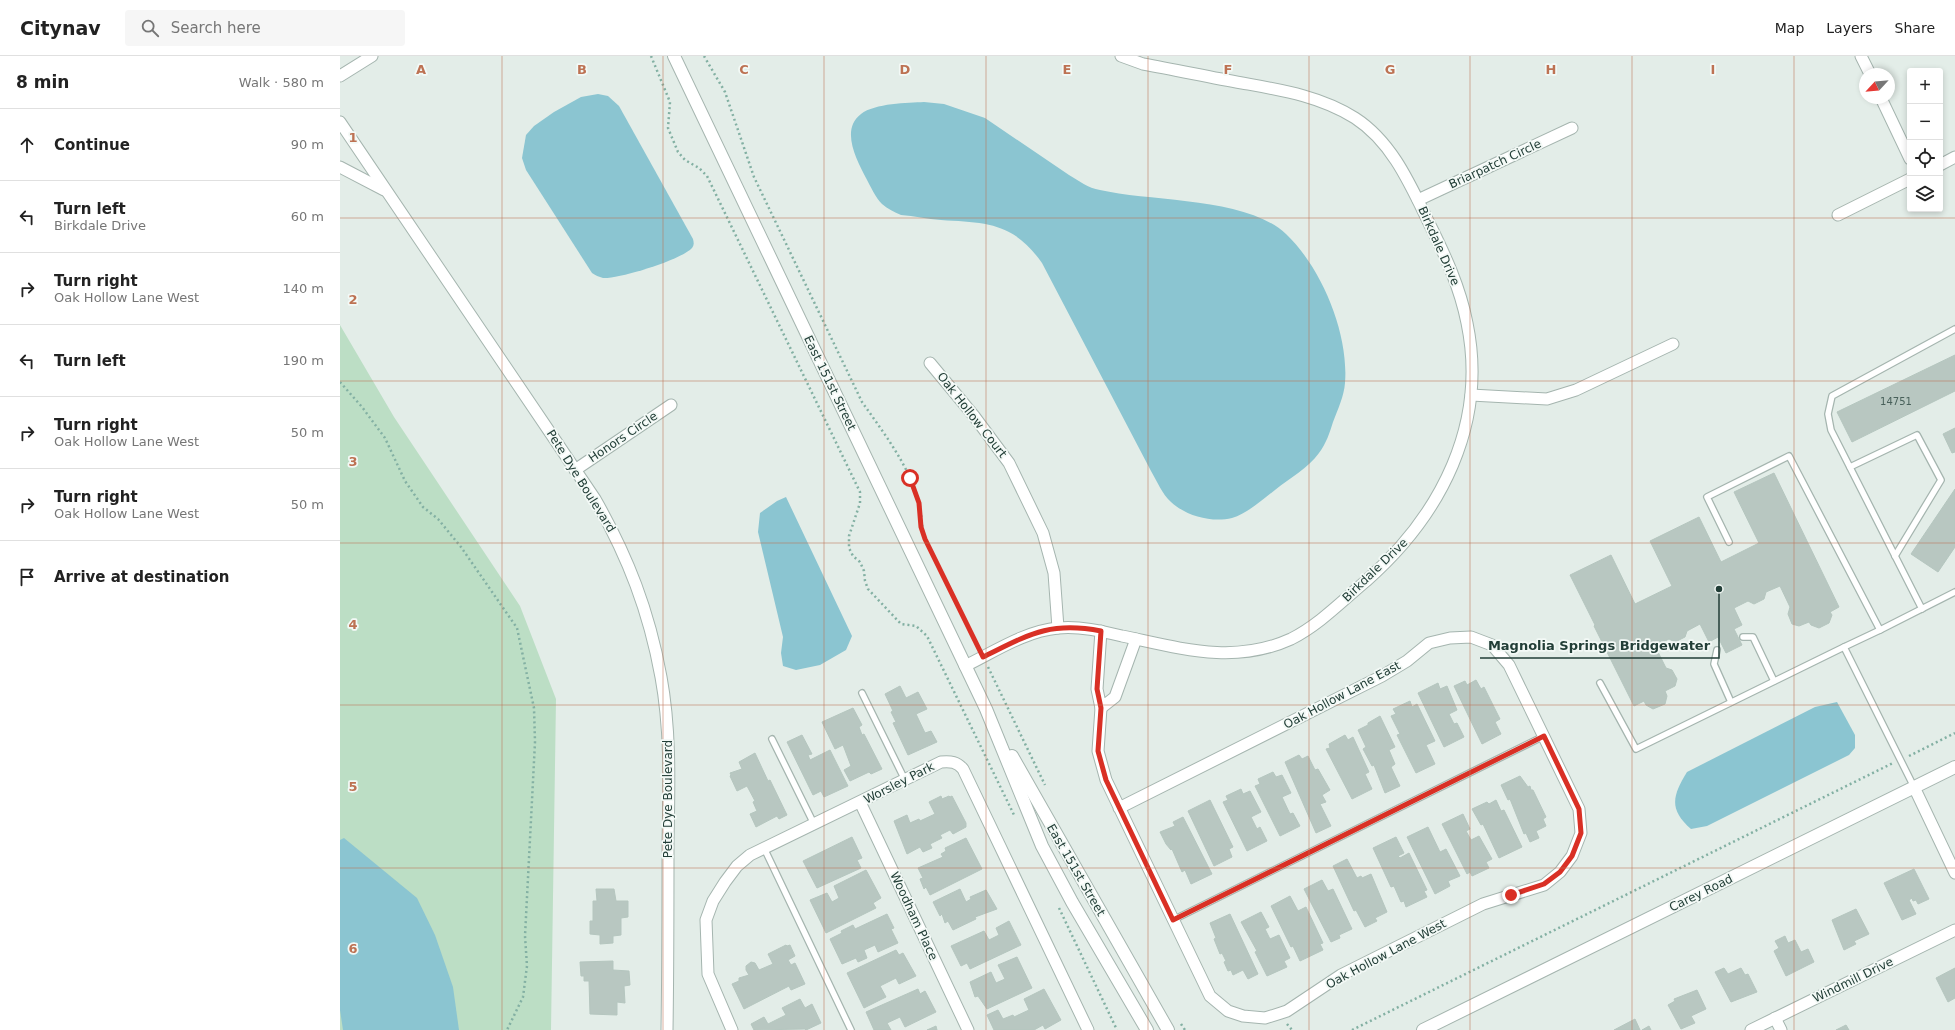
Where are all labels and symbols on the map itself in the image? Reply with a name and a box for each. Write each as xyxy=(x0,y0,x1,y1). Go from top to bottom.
text: A xyxy=(416,62,426,77)
text: B xyxy=(577,62,587,77)
text: C xyxy=(739,62,749,77)
text: D xyxy=(900,62,911,77)
text: E xyxy=(1063,62,1071,77)
text: F xyxy=(1224,62,1232,77)
text: G xyxy=(1385,62,1395,77)
text: H xyxy=(1546,62,1556,77)
text: I xyxy=(1711,62,1715,77)
north arrow xyxy=(1859,68,1895,104)
text: 1 xyxy=(348,130,358,145)
street label: Briarpatch Circle xyxy=(1447,136,1543,192)
street label: Birkdale Drive xyxy=(1415,204,1463,288)
text: 2 xyxy=(348,292,358,307)
street label: East 151st Street xyxy=(801,333,859,433)
street label: Oak Hollow Court xyxy=(934,370,1010,461)
house number: 14751 xyxy=(1880,396,1912,407)
street label: Honors Circle xyxy=(586,409,660,465)
street label: Pete Dye Boulevard xyxy=(544,427,618,535)
text: 3 xyxy=(348,454,358,469)
route start xyxy=(901,469,919,487)
street label: Birkdale Drive xyxy=(1340,535,1410,605)
text: 4 xyxy=(348,617,358,632)
callout: Magnolia Springs Bridgewater xyxy=(1480,633,1719,658)
text: Magnolia Springs Bridgewater xyxy=(1488,638,1711,653)
street label: Oak Hollow Lane East xyxy=(1281,658,1403,732)
street label: Pete Dye Boulevard xyxy=(661,740,675,858)
street label: Worsley Park xyxy=(861,759,937,807)
text: 5 xyxy=(348,779,358,794)
street label: East 151st Street xyxy=(1044,822,1108,919)
street label: Woodham Place xyxy=(887,870,941,962)
street label: Carey Road xyxy=(1667,872,1735,914)
route end xyxy=(1502,886,1520,904)
street label: Oak Hollow Lane West xyxy=(1324,916,1449,992)
text: 6 xyxy=(348,941,358,956)
street label: Windmill Drive xyxy=(1811,954,1895,1006)

